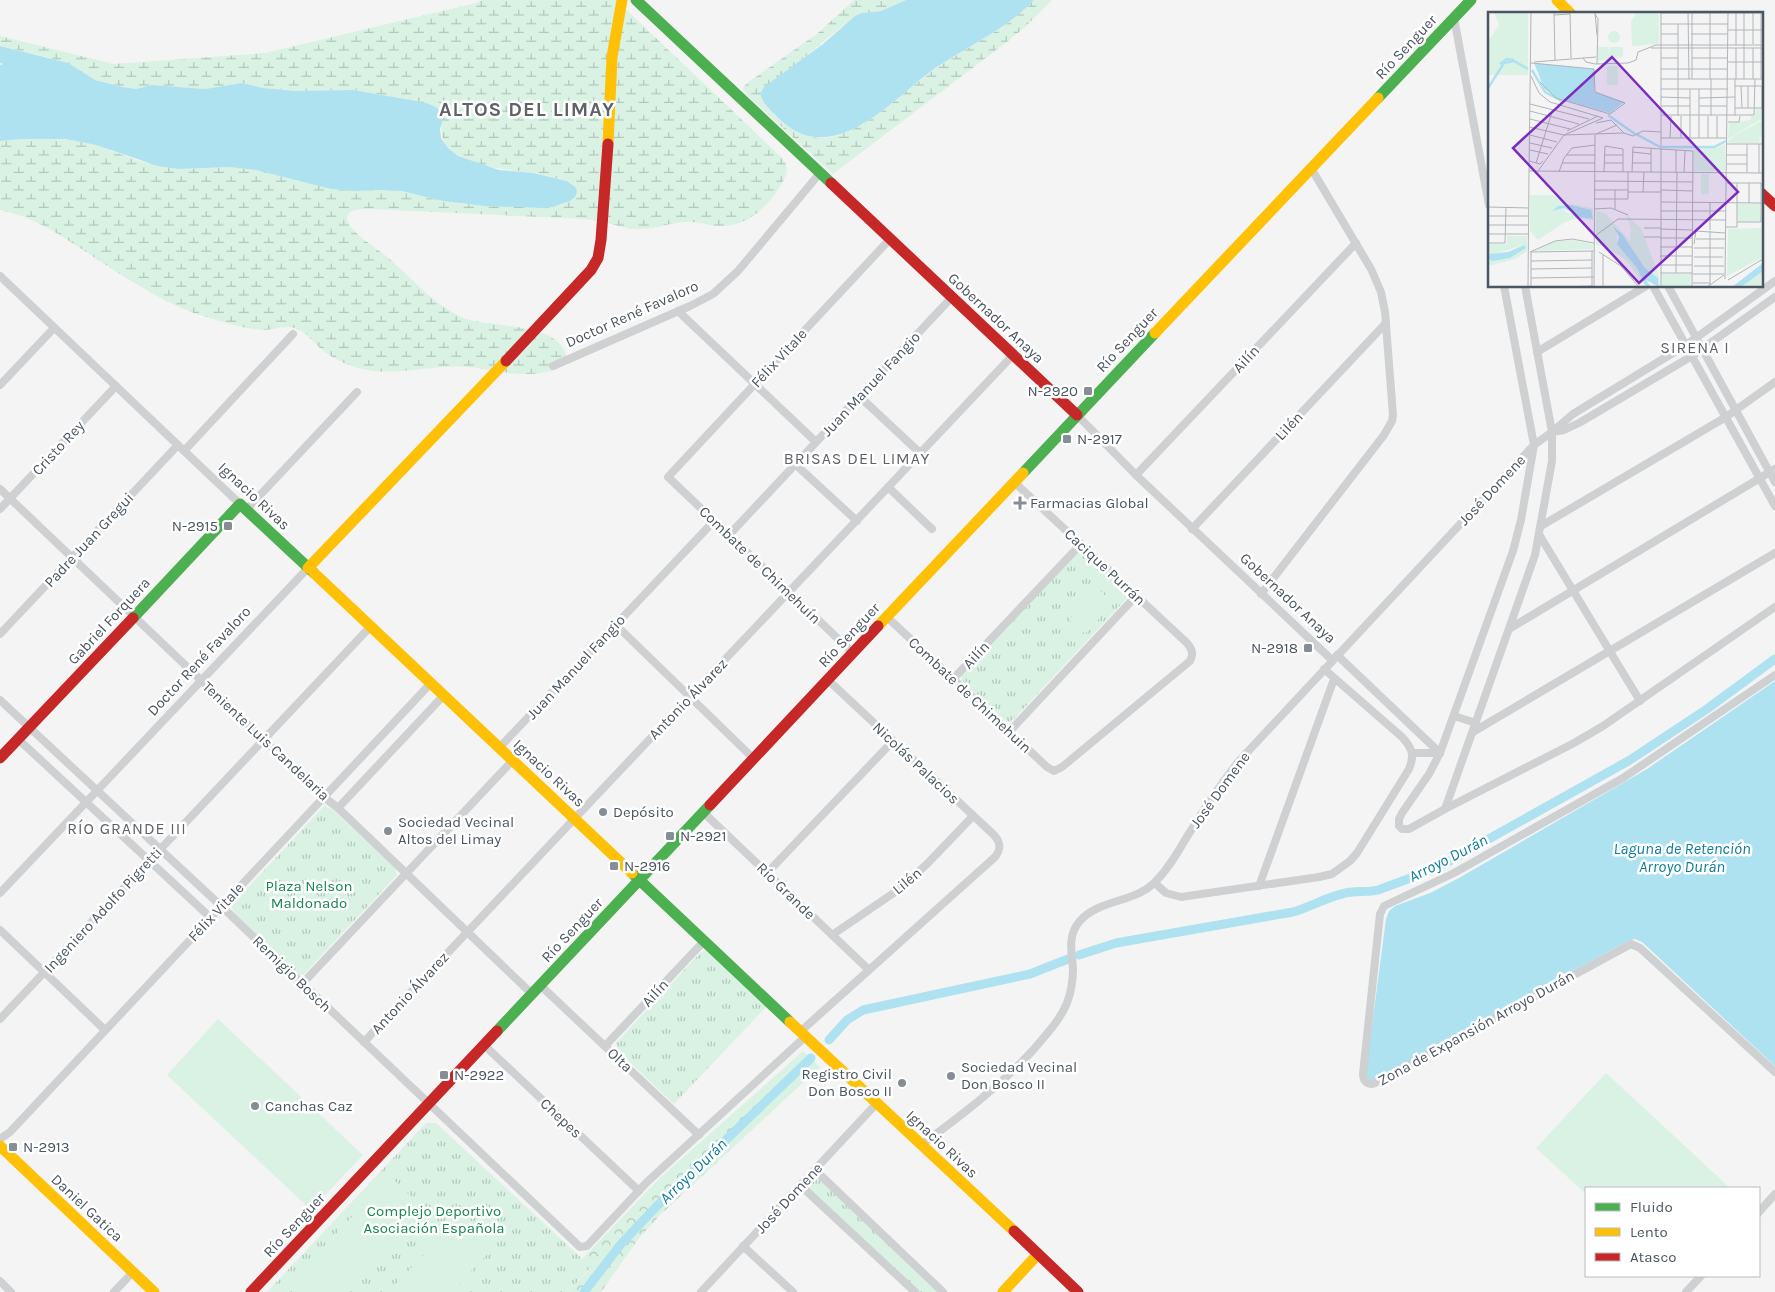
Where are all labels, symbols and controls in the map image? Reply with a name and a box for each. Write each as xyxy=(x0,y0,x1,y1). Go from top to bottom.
street label: Río Senguer xyxy=(1371,10,1441,83)
inset map xyxy=(1488,12,1762,288)
district label: ALTOS DEL LIMAY xyxy=(439,98,615,121)
street label: Gobernador Anaya xyxy=(944,269,1048,367)
street label: Doctor René Favaloro xyxy=(563,277,701,351)
street label: Río Senguer xyxy=(1092,303,1162,376)
street label: Félix Vitale xyxy=(747,325,811,391)
street label: Juan Manuel Fangio xyxy=(818,328,924,440)
district label: SIRENA I xyxy=(1660,338,1730,357)
street label: Ailín xyxy=(1229,342,1263,376)
place label: N-2920 xyxy=(1028,382,1078,400)
marker: N-2920 xyxy=(1082,385,1094,397)
street label: Lilén xyxy=(1271,408,1307,444)
street label: Cristo Rey xyxy=(28,417,88,479)
place label: N-2917 xyxy=(1077,430,1122,448)
marker: N-2917 xyxy=(1061,433,1073,445)
district label: BRISAS DEL LIMAY xyxy=(784,449,930,468)
street label: José Domene xyxy=(1455,451,1529,529)
street label: Ignacio Rivas xyxy=(214,458,294,534)
street label: Padre Juan Gregui xyxy=(40,489,138,591)
place label: Farmacias Global xyxy=(1030,494,1149,512)
marker: Farmacias Global xyxy=(1014,497,1026,509)
street label: Combate de Chimehuín xyxy=(696,502,824,628)
place label: N-2915 xyxy=(172,517,218,535)
marker: N-2915 xyxy=(222,520,234,532)
street label: Cacique Purrán xyxy=(1061,525,1149,609)
street label: Gobernador Anaya xyxy=(1236,549,1340,647)
street label: Gabriel Forquera xyxy=(64,574,154,668)
street label: Río Senguer xyxy=(814,598,884,671)
street label: Doctor René Favaloro xyxy=(144,602,254,720)
street label: Juan Manuel Fangio xyxy=(523,611,629,723)
street label: Combate de Chimehuin xyxy=(905,633,1035,757)
street label: Ailín xyxy=(959,638,993,672)
place label: N-2918 xyxy=(1251,639,1298,657)
marker: N-2918 xyxy=(1302,642,1314,654)
street label: Antonio Álvarez xyxy=(645,655,731,743)
street label: Teniente Luis Candelaria xyxy=(199,677,333,805)
street label: Nicolás Palacios xyxy=(869,718,963,808)
street label: Ignacio Rivas xyxy=(509,735,589,811)
street label: José Domene xyxy=(1186,748,1254,832)
place label: Depósito xyxy=(613,803,674,821)
marker: Depósito xyxy=(597,806,609,818)
place label: Sociedad Vecinal Altos del Limay xyxy=(398,813,514,848)
district label: RÍO GRANDE III xyxy=(67,819,187,838)
marker: Sociedad Vecinal Altos del Limay xyxy=(382,825,394,837)
place label: N-2921 xyxy=(680,827,727,845)
marker: N-2921 xyxy=(664,830,676,842)
water label: Arroyo Durán xyxy=(1405,830,1491,886)
water label: Laguna de Retención Arroyo Durán xyxy=(1613,839,1751,876)
street label: Ingeniero Adolfo Pigretti xyxy=(40,844,166,976)
place label: N-2916 xyxy=(624,857,670,875)
street label: Río Grande xyxy=(753,859,819,923)
marker: N-2916 xyxy=(608,860,620,872)
street label: Lilén xyxy=(889,864,925,898)
park label: Plaza Nelson Maldonado xyxy=(266,877,353,912)
street label: Félix Vitale xyxy=(184,879,248,945)
street label: Río Senguer xyxy=(537,893,607,966)
street label: Remigio Bosch xyxy=(249,932,335,1016)
street label: Antonio Álvarez xyxy=(367,948,453,1038)
street label: Zona de Expansión Arroyo Durán xyxy=(1375,966,1577,1090)
street label: Ailín xyxy=(638,976,672,1010)
street label: Olta xyxy=(604,1044,636,1076)
place label: Sociedad Vecinal Don Bosco II xyxy=(961,1058,1077,1093)
place label: Registro Civil Don Bosco II xyxy=(802,1065,892,1100)
place label: N-2922 xyxy=(454,1066,504,1084)
marker: N-2922 xyxy=(438,1069,450,1081)
marker: Sociedad Vecinal Don Bosco II xyxy=(945,1070,957,1082)
marker: Registro Civil Don Bosco II xyxy=(896,1077,908,1089)
street label: Chepes xyxy=(536,1094,586,1142)
place label: Canchas Caz xyxy=(265,1097,353,1115)
marker: Canchas Caz xyxy=(249,1100,261,1112)
street label: Ignacio Rivas xyxy=(902,1106,982,1182)
water label: Arroyo Durán xyxy=(656,1134,730,1208)
place label: N-2913 xyxy=(23,1138,70,1156)
marker: N-2913 xyxy=(7,1141,19,1153)
street label: José Domene xyxy=(752,1159,826,1237)
street label: Daniel Gatica xyxy=(48,1170,126,1246)
legend xyxy=(1585,1187,1760,1277)
street label: Río Senguer xyxy=(259,1188,329,1261)
text: Fluido xyxy=(1630,1198,1673,1216)
park label: Complejo Deportivo Asociación Española xyxy=(363,1202,505,1237)
text: Lento xyxy=(1630,1223,1668,1241)
text: Atasco xyxy=(1630,1248,1676,1266)

